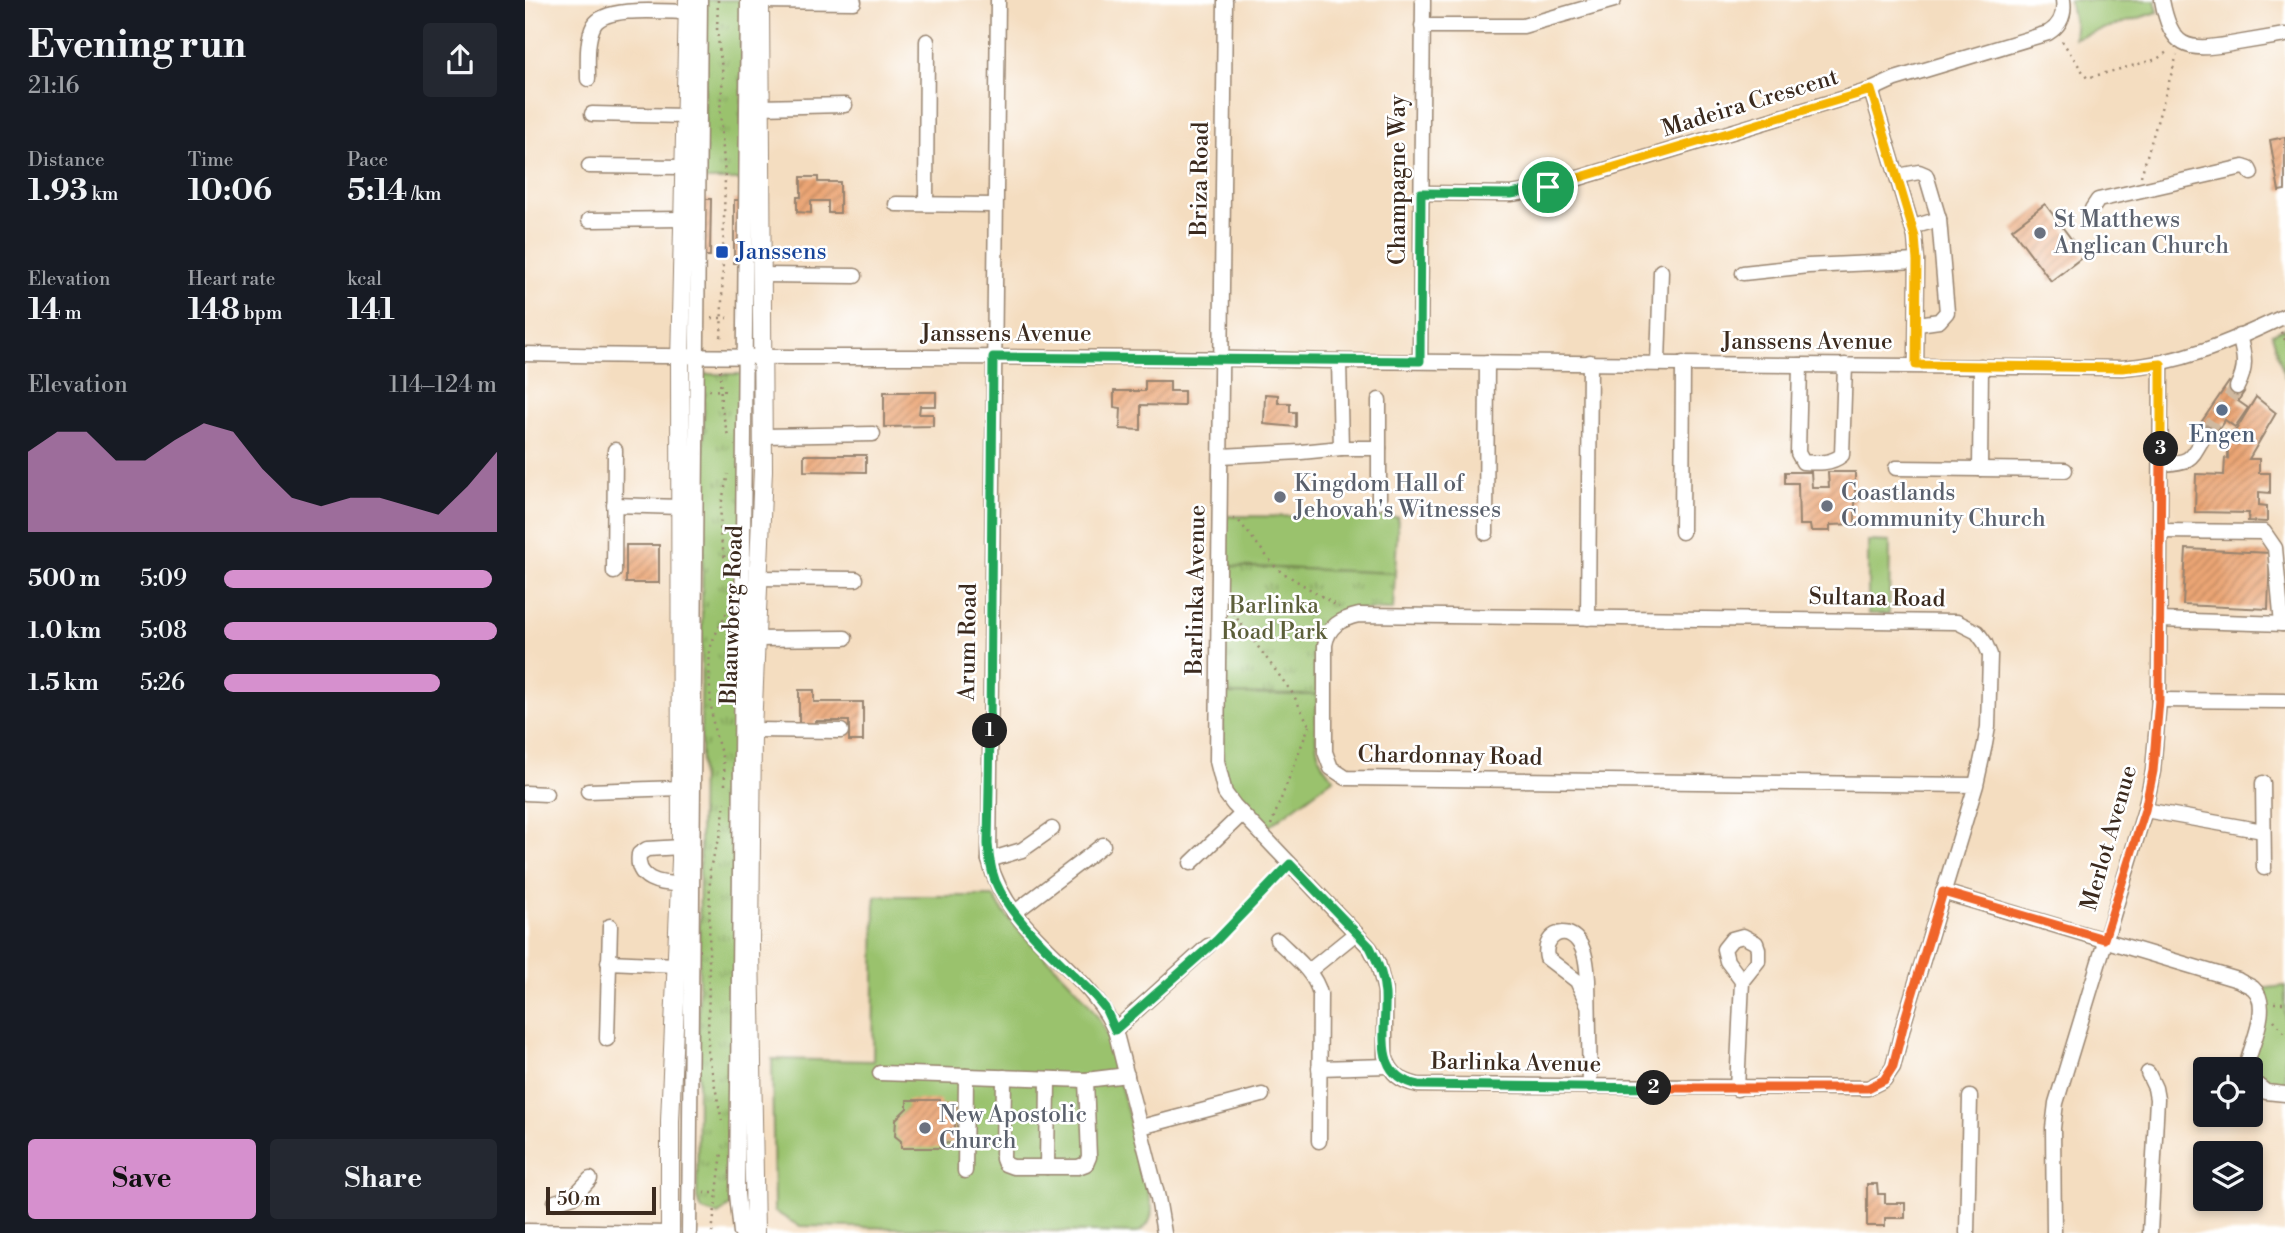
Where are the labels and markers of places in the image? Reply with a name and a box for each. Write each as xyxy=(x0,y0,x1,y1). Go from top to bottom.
pin xyxy=(1518,157,1578,217)
place label: St Matthews Anglican Church xyxy=(2053,206,2229,260)
marker: St Matthews Anglican Church xyxy=(2032,225,2048,241)
place label: Janssens xyxy=(735,238,827,266)
marker: Janssens xyxy=(714,244,730,260)
marker: Engen xyxy=(2214,402,2230,418)
place label: Engen xyxy=(2189,421,2256,449)
pin: 3 xyxy=(2143,432,2179,466)
place label: Kingdom Hall of Jehovah's Witnesses xyxy=(1293,470,1501,524)
place label: Coastlands Community Church xyxy=(1841,479,2046,533)
marker: Kingdom Hall of Jehovah's Witnesses xyxy=(1272,489,1288,505)
marker: Coastlands Community Church xyxy=(1819,498,1835,514)
pin: 1 xyxy=(973,714,1007,748)
pin: 2 xyxy=(1637,1070,1671,1106)
place label: New Apostolic Church xyxy=(939,1101,1087,1155)
marker: New Apostolic Church xyxy=(917,1120,933,1136)

